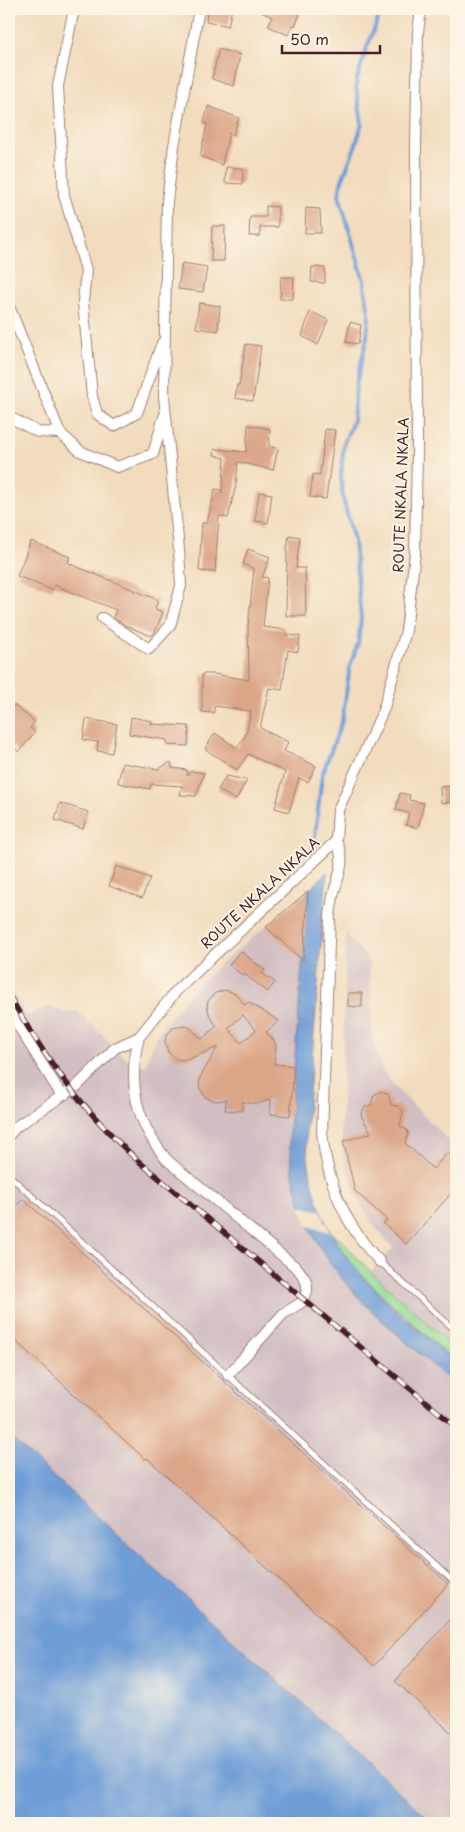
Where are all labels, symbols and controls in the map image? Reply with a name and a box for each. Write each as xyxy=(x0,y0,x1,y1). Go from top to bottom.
scale bar xyxy=(282,22,380,54)
text: 50 m xyxy=(290,27,329,50)
street label: ROUTE NKALA NKALA xyxy=(387,416,414,573)
street label: ROUTE NKALA NKALA xyxy=(196,832,324,953)

